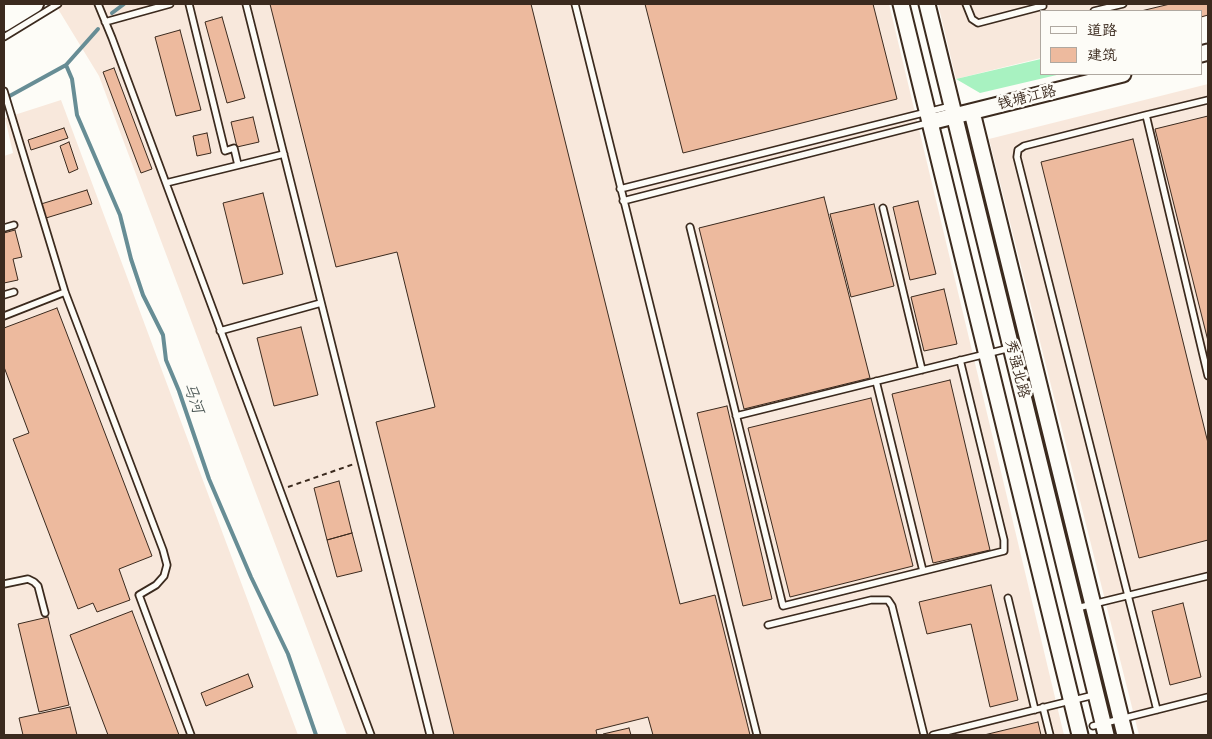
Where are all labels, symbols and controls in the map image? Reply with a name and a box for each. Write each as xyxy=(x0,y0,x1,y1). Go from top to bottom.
legend xyxy=(1040,10,1202,75)
text: 道路 xyxy=(1087,19,1117,40)
text: 建筑 xyxy=(1087,44,1117,65)
street label: 钱塘江路 xyxy=(996,82,1058,114)
street label: 秀强北路 xyxy=(1001,338,1033,400)
water label: 马河 xyxy=(179,380,207,416)

